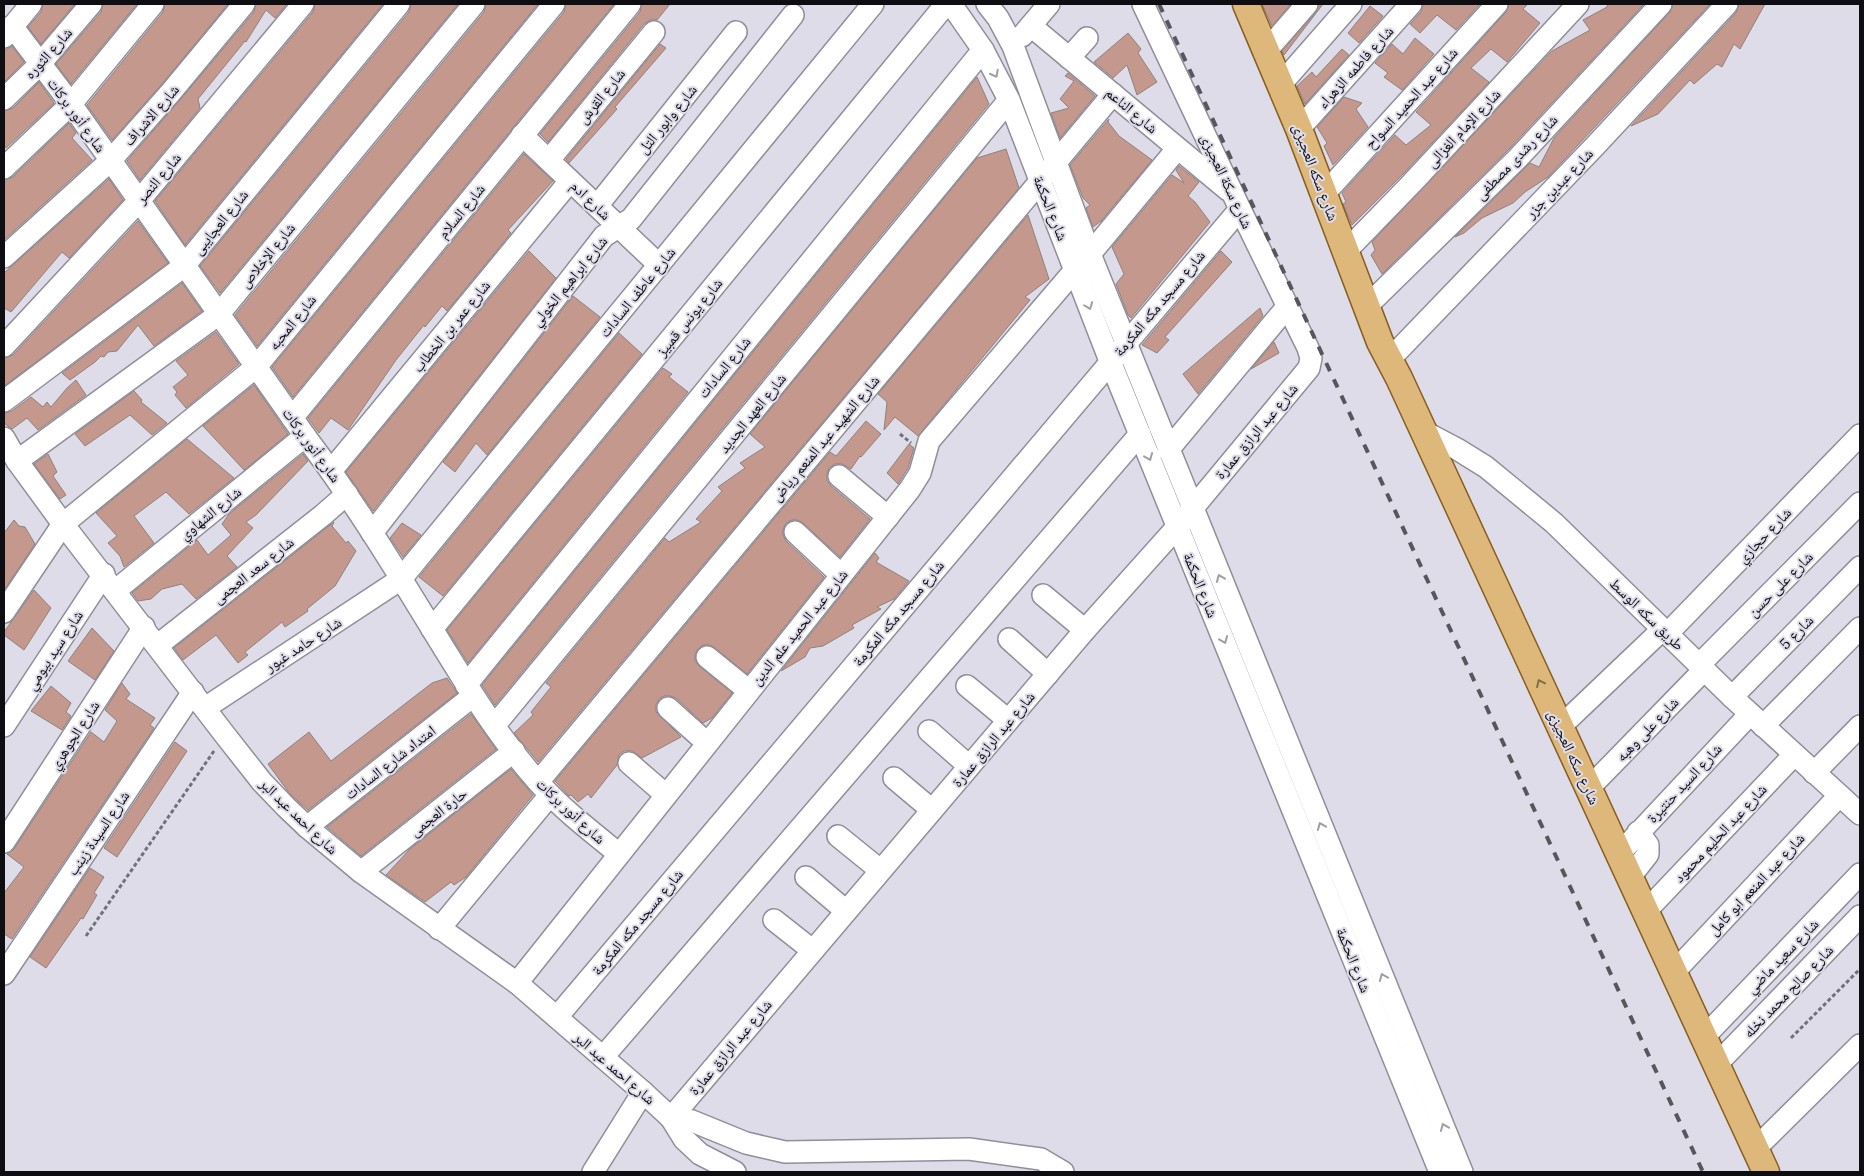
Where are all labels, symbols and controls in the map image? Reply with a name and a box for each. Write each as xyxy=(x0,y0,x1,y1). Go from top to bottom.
street label: شارع فاطمه الزهراء xyxy=(1313,22,1398,113)
street label: شارع الثوره xyxy=(20,23,77,83)
street label: شارع عبد الحميد السواح xyxy=(1360,43,1462,153)
street label: شارع القرش xyxy=(573,64,630,128)
one-way arrow xyxy=(989,69,999,78)
street label: شارع أنور بركات xyxy=(43,74,111,157)
street label: شارع الاشراف xyxy=(119,80,184,150)
street label: شارع وابور التل xyxy=(633,80,702,158)
street label: شارع الناعم xyxy=(1101,83,1162,138)
street label: شارع الإمام الغزالى xyxy=(1422,85,1505,172)
street label: شارع رشدى مصطفى xyxy=(1470,110,1562,204)
street label: شارع سكه العجيزى xyxy=(1288,121,1343,224)
street label: شارع سكة العجيزى xyxy=(1196,130,1257,232)
street label: شارع عبدين جزر xyxy=(1520,144,1598,223)
street label: شارع النصر xyxy=(131,148,186,209)
street label: شارع الحكمة xyxy=(1028,173,1073,244)
street label: شارع ادم xyxy=(566,176,615,225)
street label: شارع السلام xyxy=(433,180,490,243)
street label: شارع العجايبى xyxy=(188,185,253,259)
street label: شارع الإخلاص xyxy=(235,218,300,292)
street label: شارع ابراهيم الخولي xyxy=(527,232,614,332)
street label: شارع عاطف السادات xyxy=(595,243,680,342)
street label: شارع مسجد مكه المكرمة xyxy=(1109,246,1210,361)
street label: شارع يونس قمبيز xyxy=(651,274,727,361)
street label: شارع عمر بن الخطاب xyxy=(408,276,495,377)
street label: شارع المحبه xyxy=(264,290,321,354)
one-way arrow xyxy=(1083,301,1093,310)
street label: شارع السادات xyxy=(693,332,755,402)
street label: شارع العهد الجديد xyxy=(714,369,791,457)
street label: شارع الشهيد عبد المنعم رياض xyxy=(767,371,884,506)
street label: شارع عبد الرازق عمارة xyxy=(1210,379,1302,483)
street label: شارع أنور بركات xyxy=(278,404,346,487)
one-way arrow xyxy=(1143,452,1154,461)
street label: شارع الشهاوي xyxy=(175,482,247,546)
street label: شارع حجازي xyxy=(1733,503,1797,569)
street label: شارع سعد العجمى xyxy=(208,532,298,608)
street label: شارع على حسن xyxy=(1743,547,1818,622)
street label: شارع الحكمة xyxy=(1178,550,1223,621)
street label: شارع مسجد مكه المكرمة xyxy=(848,556,949,671)
street label: شارع عبد الحميد علم الدين xyxy=(746,565,853,690)
street label: طريق سكه الوسط xyxy=(1605,574,1688,655)
one-way arrow xyxy=(1216,575,1226,583)
street label: شارع سيد بيومي xyxy=(21,606,89,695)
street label: شارع 5 xyxy=(1775,611,1818,654)
street label: شارع حامد غبور xyxy=(260,612,346,677)
one-way arrow xyxy=(1217,635,1228,644)
one-way arrow xyxy=(1536,680,1546,689)
street label: شارع عبد الرازق عمارة xyxy=(947,687,1039,791)
street label: شارع على وهبه xyxy=(1611,693,1683,766)
street label: شارع الجوهري xyxy=(45,697,106,775)
street label: شارع سكه العجيزى xyxy=(1543,706,1604,808)
street label: امتداد شارع السادات xyxy=(341,721,440,804)
street label: شارع السيد حنتيرة xyxy=(1642,739,1726,827)
street label: شارع احمد عبد البر xyxy=(254,773,342,859)
street label: شارع أنور بركات xyxy=(532,774,610,849)
street label: شارع عبد الحليم محمود xyxy=(1669,780,1771,887)
street label: حارة العجمى xyxy=(405,783,472,841)
street label: شارع السيدة زينب xyxy=(63,787,134,880)
one-way arrow xyxy=(1317,822,1328,831)
street label: شارع عبد المنعم ابو كامل xyxy=(1704,829,1809,940)
street label: شارع مسجد مكه المكرمة xyxy=(587,865,688,980)
street label: شارع سعيد ماضي xyxy=(1742,914,1825,999)
street label: شارع الحكمة xyxy=(1331,925,1376,996)
street label: شارع صالح محمد نخله xyxy=(1739,940,1838,1042)
one-way arrow xyxy=(1378,973,1389,982)
street label: شارع عبد الرازق عمارة xyxy=(684,995,776,1099)
street label: شارع احمد عبد البر xyxy=(569,1027,660,1109)
one-way arrow xyxy=(1440,1123,1450,1132)

